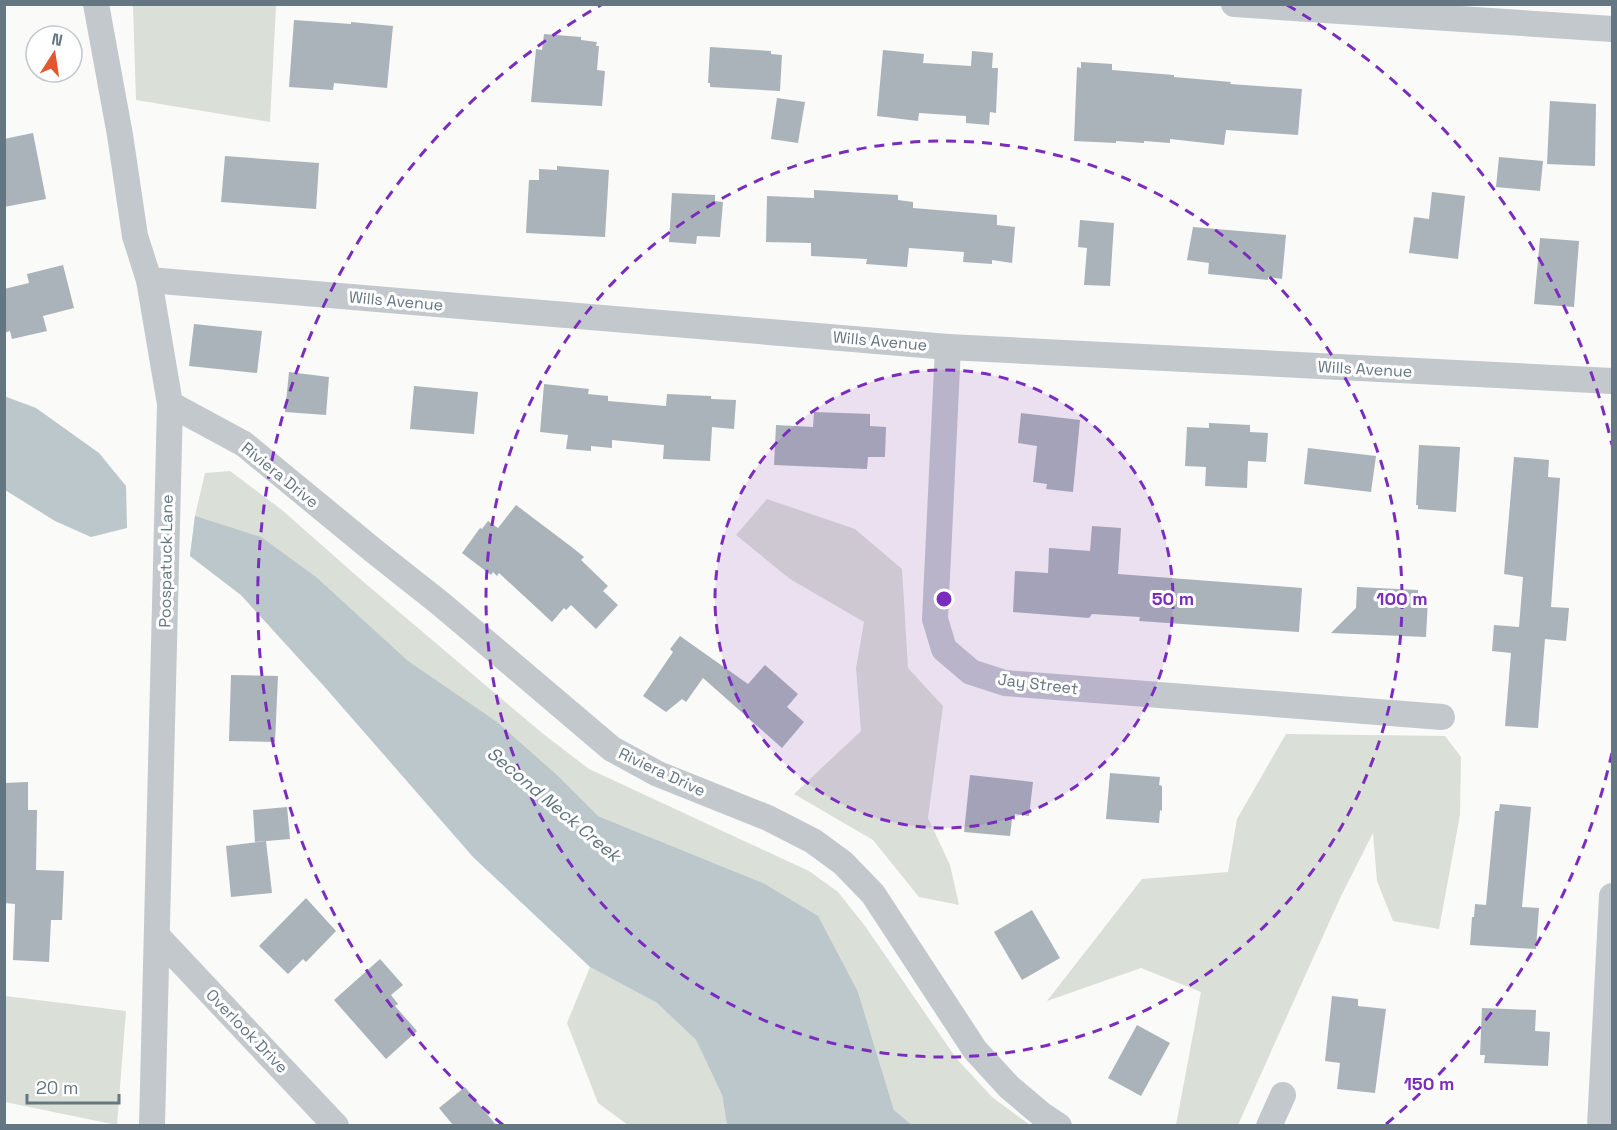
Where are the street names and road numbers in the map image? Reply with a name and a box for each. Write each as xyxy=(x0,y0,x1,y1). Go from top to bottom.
street label: Wills Avenue xyxy=(348,286,444,316)
street label: Wills Avenue xyxy=(832,326,928,356)
street label: Wills Avenue xyxy=(1317,356,1413,382)
street label: Riviera Drive xyxy=(237,437,323,513)
street label: Poospatuck Lane xyxy=(154,494,178,628)
street label: Jay Street xyxy=(997,669,1079,699)
street label: Riviera Drive xyxy=(615,743,709,801)
street label: Overlook Drive xyxy=(201,984,293,1078)

